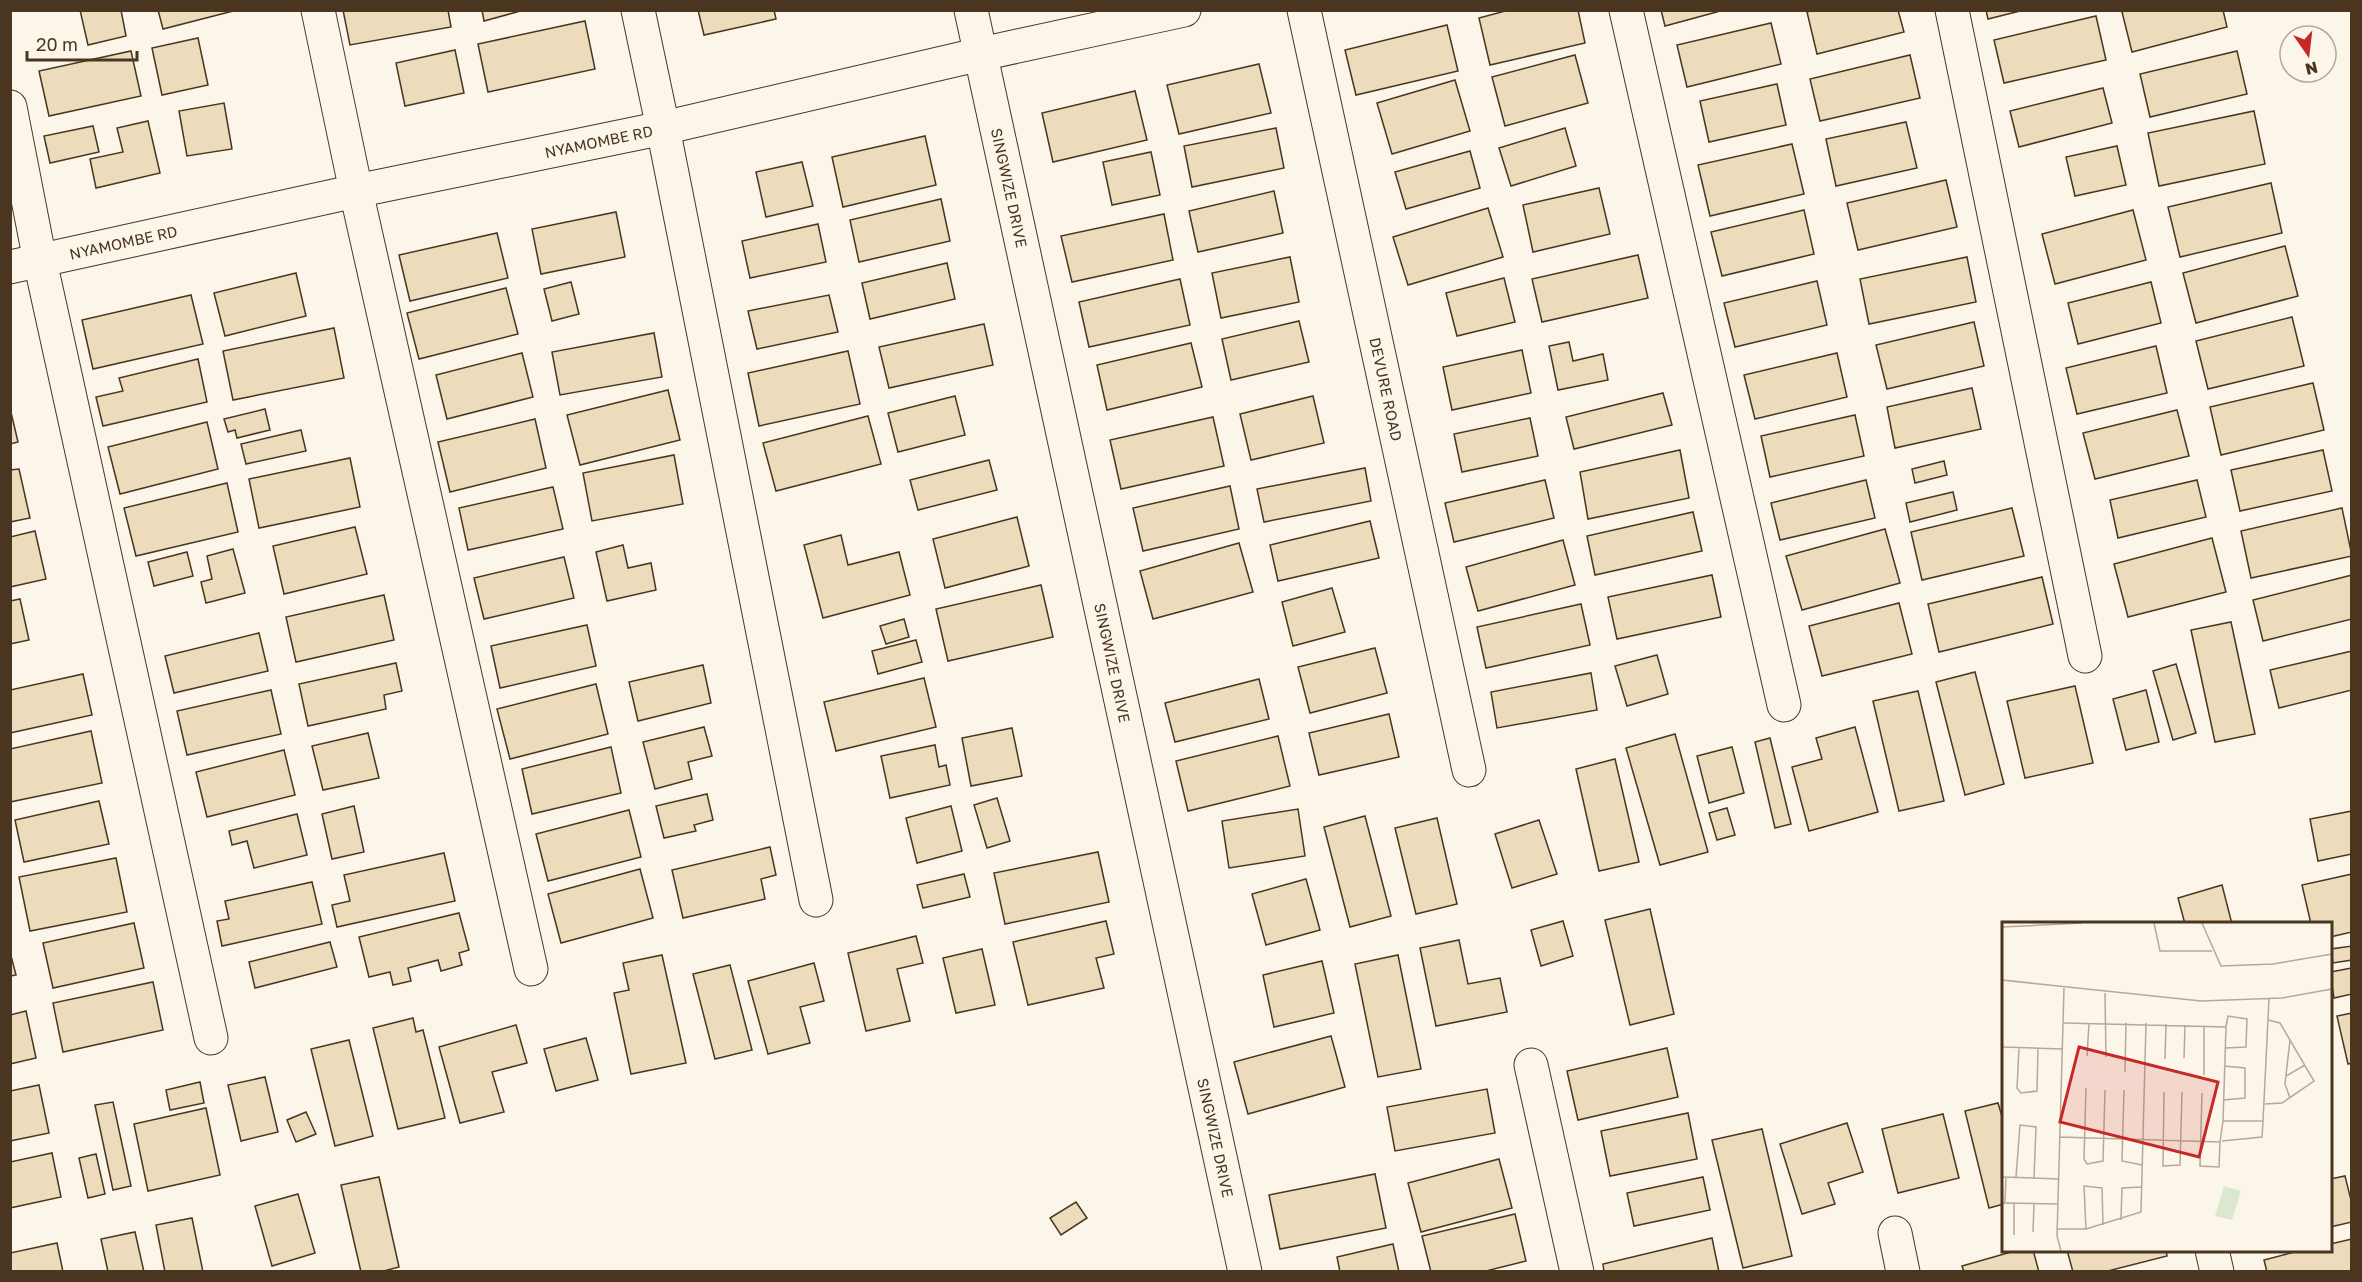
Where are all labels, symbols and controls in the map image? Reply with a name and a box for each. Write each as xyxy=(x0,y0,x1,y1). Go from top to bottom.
scale bar xyxy=(27,24,136,62)
north arrow xyxy=(2278,24,2338,84)
text: 20 m xyxy=(36,33,78,55)
text: N xyxy=(2303,57,2320,80)
street label: NYAMOMBE RD xyxy=(543,121,654,161)
street label: SINGWIZE DRIVE xyxy=(988,126,1031,249)
street label: NYAMOMBE RD xyxy=(68,222,179,263)
street label: DEVURE ROAD xyxy=(1366,336,1406,443)
street label: SINGWIZE DRIVE xyxy=(1091,601,1134,724)
inset map xyxy=(2002,922,2332,1252)
street label: SINGWIZE DRIVE xyxy=(1194,1076,1238,1199)

